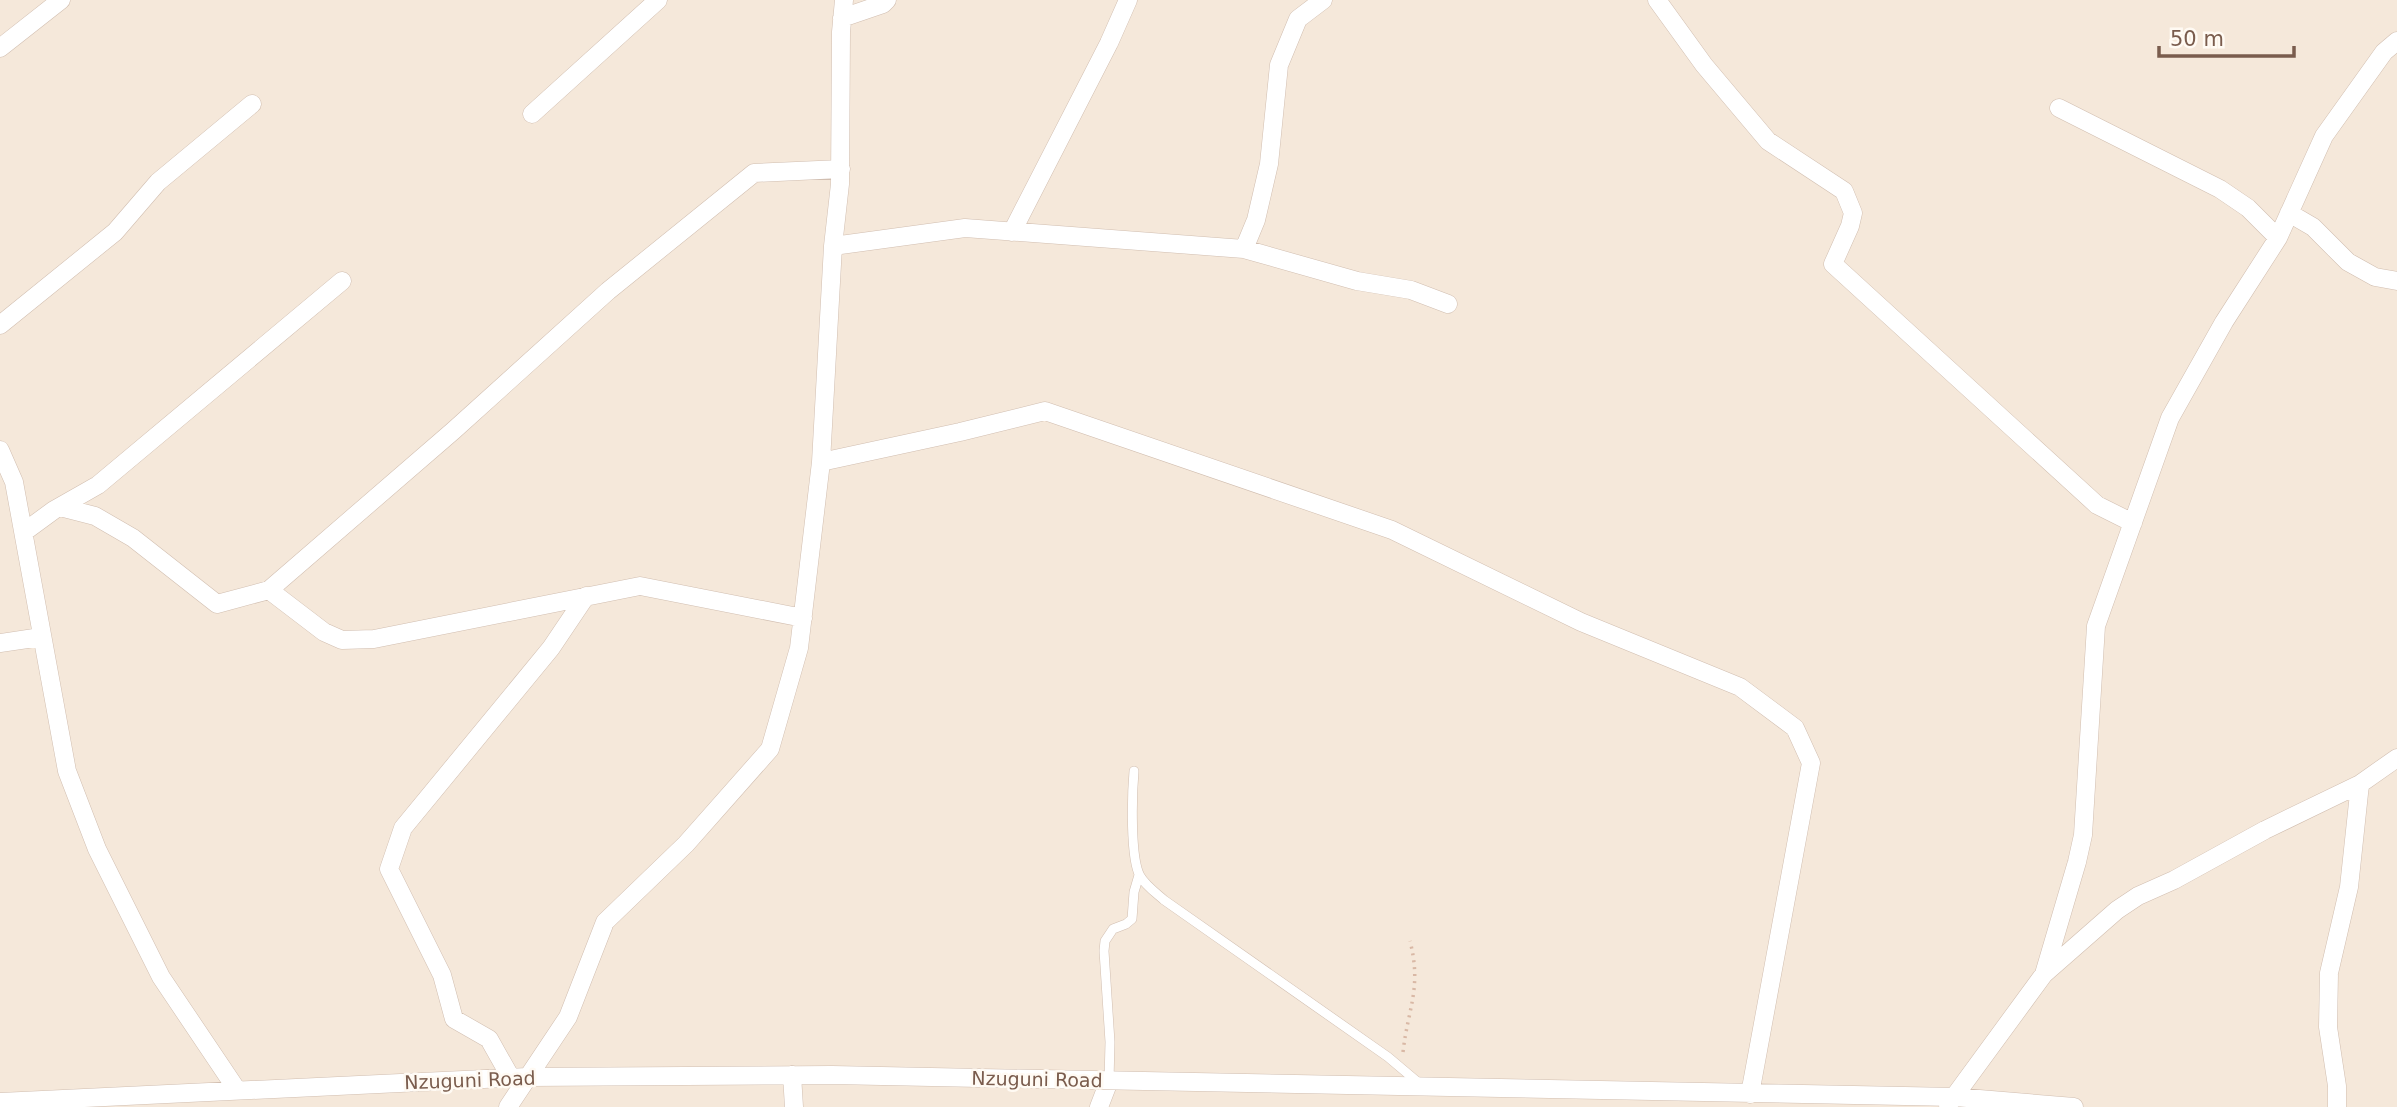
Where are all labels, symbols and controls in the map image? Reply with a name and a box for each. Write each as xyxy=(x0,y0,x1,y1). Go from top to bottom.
scale bar xyxy=(2159,14,2294,58)
text: 50 m xyxy=(2170,27,2224,51)
street label: Nzuguni Road xyxy=(404,1067,536,1093)
street label: Nzuguni Road xyxy=(971,1067,1103,1091)

